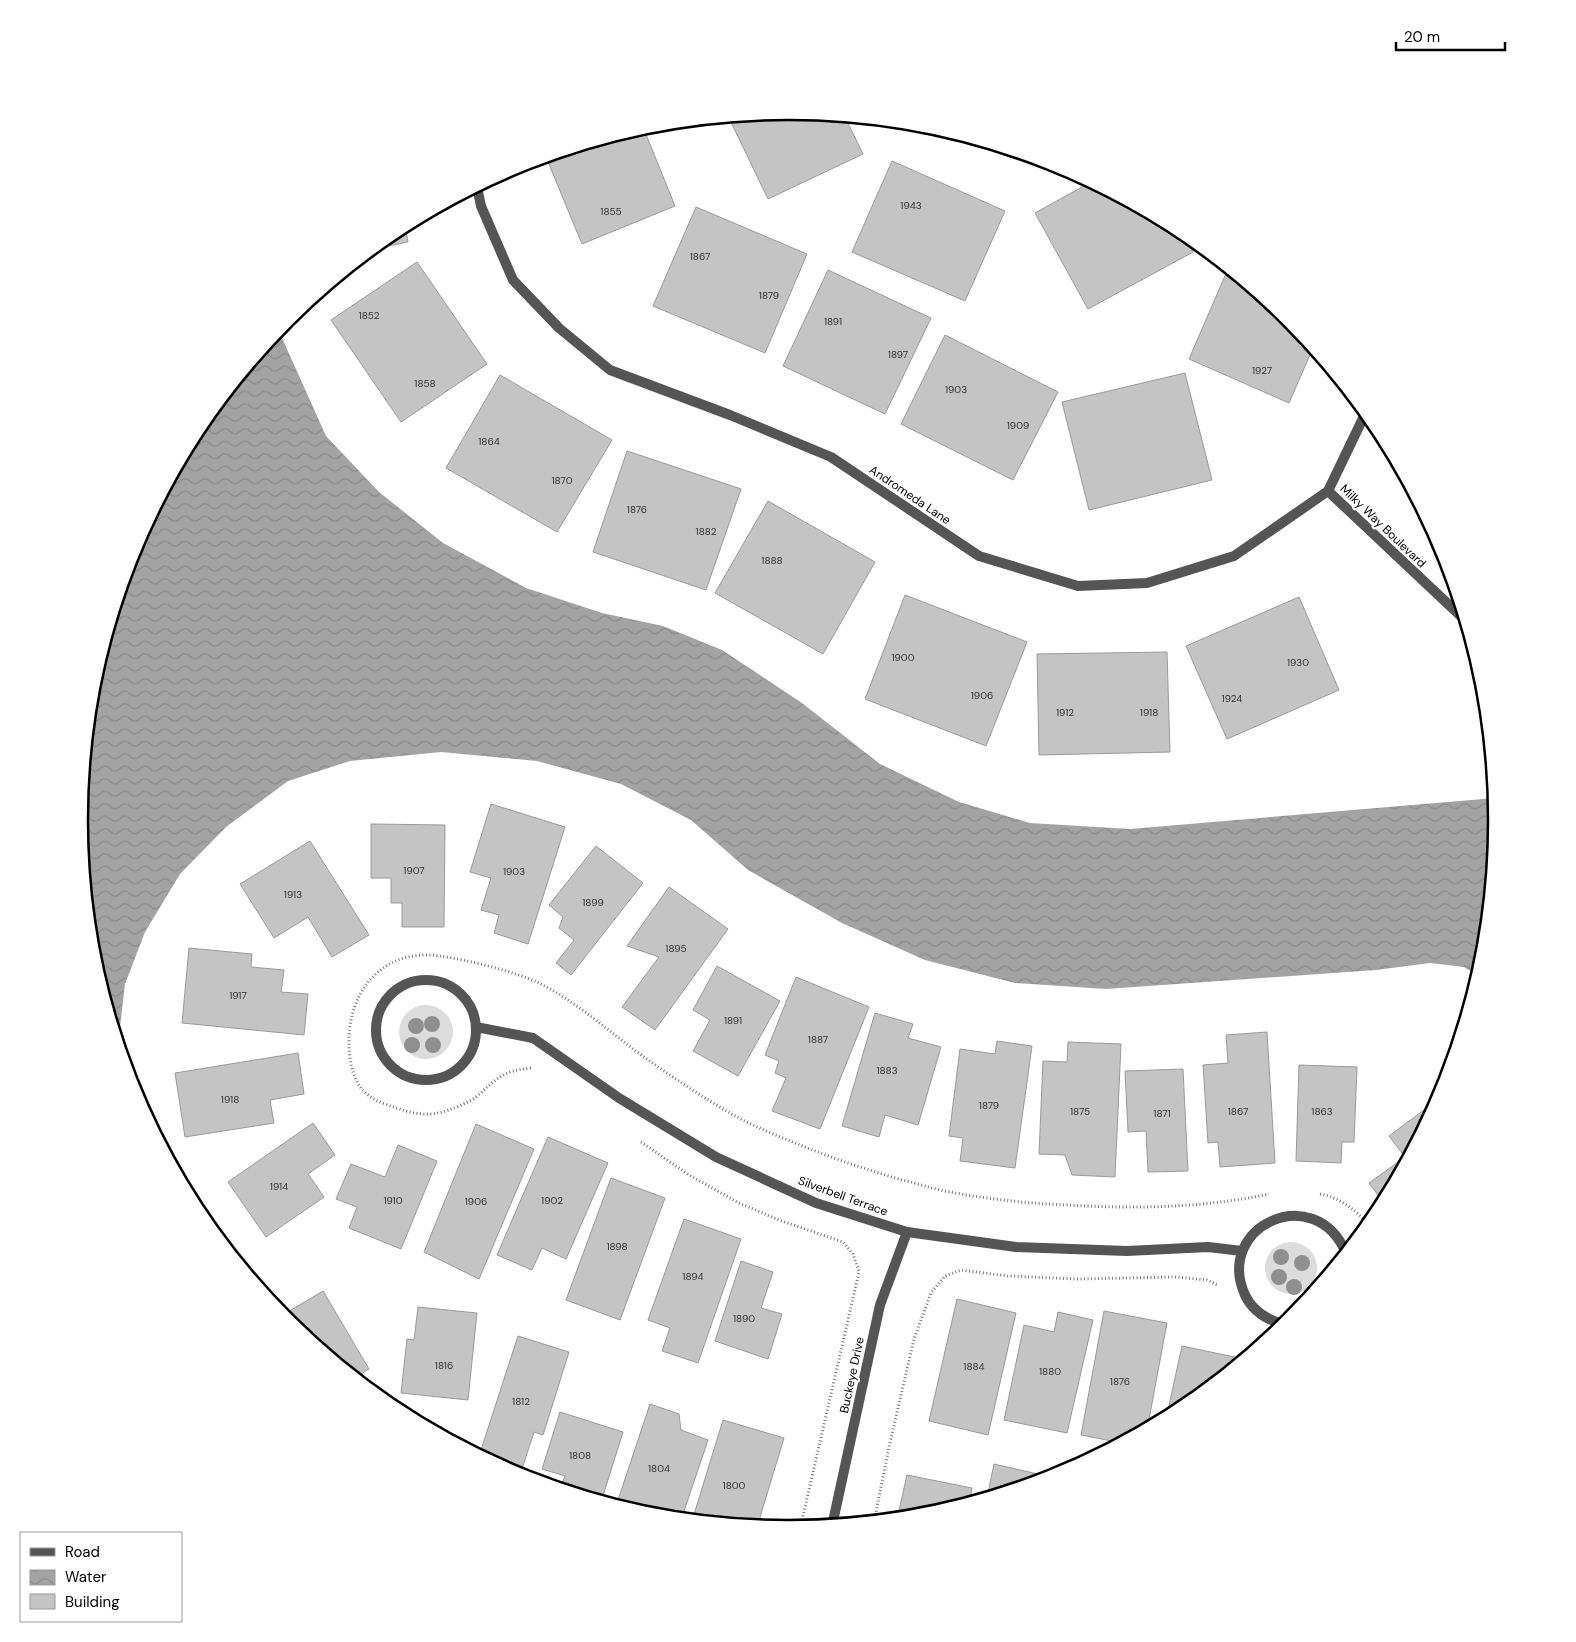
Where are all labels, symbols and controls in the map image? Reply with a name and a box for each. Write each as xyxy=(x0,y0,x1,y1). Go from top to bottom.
scale bar xyxy=(1396,20,1505,52)
text: 20 m xyxy=(1404,27,1440,47)
house number: 1943 xyxy=(900,199,922,212)
house number: 1855 xyxy=(600,205,622,218)
house number: 1867 xyxy=(690,250,710,263)
house number: 1879 xyxy=(759,289,779,302)
house number: 1852 xyxy=(359,309,380,322)
house number: 1891 xyxy=(824,315,842,328)
house number: 1897 xyxy=(888,348,908,361)
house number: 1927 xyxy=(1252,364,1272,377)
house number: 1858 xyxy=(414,377,436,390)
house number: 1903 xyxy=(945,383,967,396)
house number: 1909 xyxy=(1007,419,1029,432)
house number: 1864 xyxy=(478,435,500,448)
street label: Andromeda Lane xyxy=(866,462,954,528)
house number: 1870 xyxy=(552,474,573,487)
street label: Milky Way Boulevard xyxy=(1337,481,1429,571)
house number: 1876 xyxy=(627,503,647,516)
house number: 1882 xyxy=(696,525,717,538)
house number: 1888 xyxy=(761,554,783,567)
house number: 1900 xyxy=(891,651,915,664)
house number: 1930 xyxy=(1287,656,1309,669)
house number: 1906 xyxy=(971,689,993,702)
house number: 1924 xyxy=(1222,692,1242,705)
house number: 1912 xyxy=(1056,706,1074,719)
house number: 1918 xyxy=(1140,706,1158,719)
house number: 1907 xyxy=(403,864,425,877)
house number: 1903 xyxy=(503,865,525,878)
house number: 1913 xyxy=(284,888,302,901)
house number: 1899 xyxy=(582,896,604,909)
house number: 1895 xyxy=(665,942,687,955)
house number: 1917 xyxy=(229,989,247,1002)
house number: 1891 xyxy=(724,1014,742,1027)
house number: 1887 xyxy=(808,1033,828,1046)
house number: 1883 xyxy=(876,1064,898,1077)
house number: 1918 xyxy=(221,1093,239,1106)
house number: 1879 xyxy=(979,1099,999,1112)
house number: 1875 xyxy=(1070,1105,1090,1118)
house number: 1867 xyxy=(1228,1105,1248,1118)
house number: 1863 xyxy=(1311,1105,1333,1118)
house number: 1871 xyxy=(1153,1107,1171,1120)
street label: Silverbell Terrace xyxy=(796,1172,890,1220)
house number: 1914 xyxy=(270,1180,288,1193)
house number: 1910 xyxy=(383,1194,403,1207)
house number: 1902 xyxy=(541,1194,563,1207)
house number: 1906 xyxy=(465,1195,487,1208)
house number: 1898 xyxy=(606,1240,628,1253)
house number: 1894 xyxy=(682,1270,704,1283)
house number: 1890 xyxy=(733,1312,755,1325)
street label: Buckeye Drive xyxy=(836,1335,868,1415)
house number: 1816 xyxy=(435,1359,453,1372)
house number: 1884 xyxy=(963,1360,985,1373)
house number: 1880 xyxy=(1039,1365,1061,1378)
house number: 1876 xyxy=(1110,1375,1130,1388)
house number: 1812 xyxy=(512,1395,530,1408)
house number: 1808 xyxy=(569,1449,591,1462)
house number: 1804 xyxy=(648,1462,670,1475)
house number: 1800 xyxy=(723,1479,746,1492)
legend xyxy=(20,1532,182,1622)
text: Road xyxy=(65,1542,100,1562)
text: Water xyxy=(65,1567,107,1587)
text: Building xyxy=(65,1592,120,1612)

